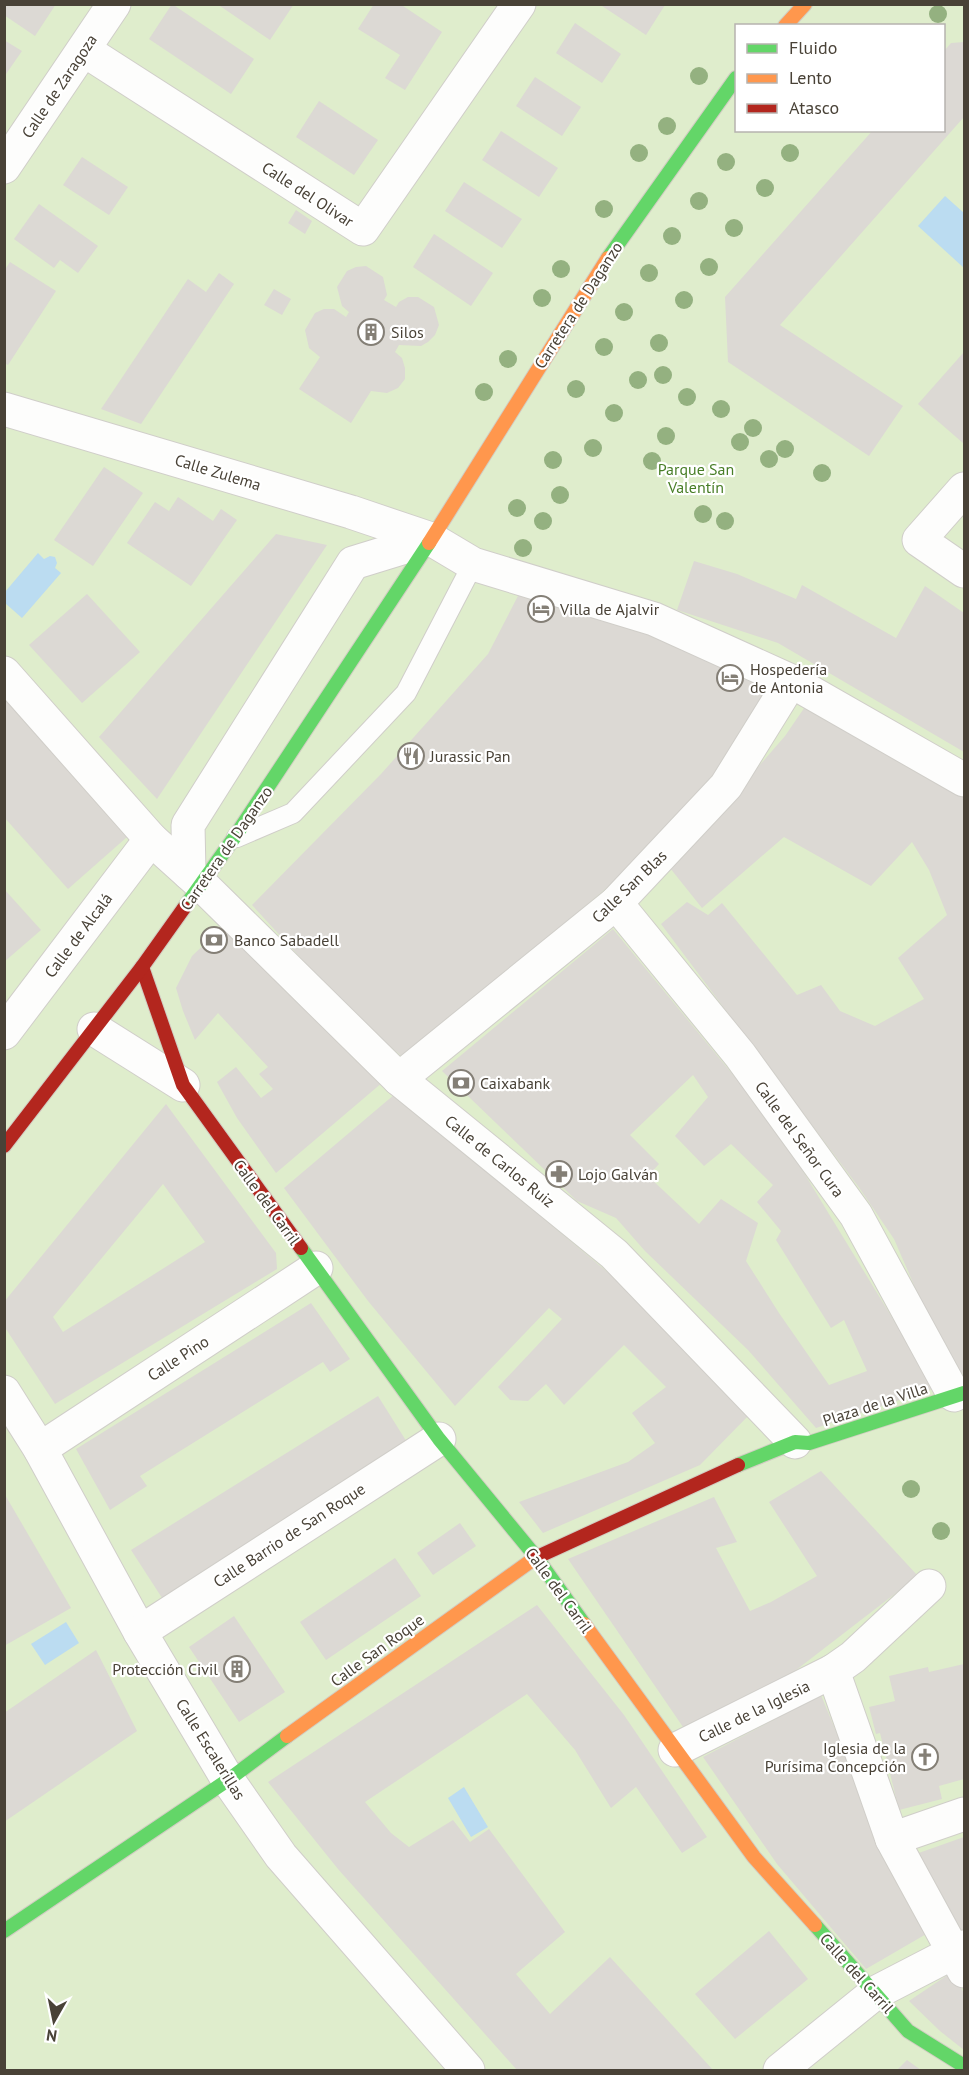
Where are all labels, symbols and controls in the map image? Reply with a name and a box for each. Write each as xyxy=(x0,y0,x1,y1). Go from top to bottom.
legend xyxy=(735,24,945,132)
street label: Calle de Zaragoza xyxy=(17,30,101,142)
text: Fluido xyxy=(789,36,837,59)
text: Lento xyxy=(789,66,832,89)
text: Atasco xyxy=(789,96,839,119)
street label: Calle del Olivar xyxy=(258,157,358,231)
street label: Carretera de Daganzo xyxy=(530,238,626,372)
building icon: Silos xyxy=(356,317,386,347)
place label: Silos xyxy=(391,322,424,342)
street label: Calle Zulema xyxy=(173,449,263,495)
park label: Parque San Valentín xyxy=(658,459,734,497)
hotel icon: Villa de Ajalvir xyxy=(526,594,556,624)
place label: Villa de Ajalvir xyxy=(559,599,660,619)
place label: Hospedería de Antonia xyxy=(750,659,827,697)
hotel icon: Hospedería de Antonia xyxy=(715,663,745,693)
restaurant icon: Jurassic Pan xyxy=(396,741,426,771)
place label: Jurassic Pan xyxy=(429,746,511,766)
street label: Carretera de Daganzo xyxy=(176,782,276,914)
street label: Calle San Blas xyxy=(587,845,671,927)
street label: Calle de Alcalá xyxy=(40,889,116,981)
bank icon: Banco Sabadell xyxy=(199,925,229,955)
place label: Banco Sabadell xyxy=(234,930,339,950)
bank icon: Caixabank xyxy=(446,1068,476,1098)
place label: Caixabank xyxy=(480,1073,551,1093)
street label: Calle del Señor Cura xyxy=(751,1077,849,1201)
street label: Calle de Carlos Ruiz xyxy=(441,1111,559,1211)
street label: Calle del Carril xyxy=(229,1155,305,1249)
pharmacy icon: Lojo Galván xyxy=(544,1159,574,1189)
place label: Lojo Galván xyxy=(578,1164,658,1184)
street label: Calle Pino xyxy=(144,1331,212,1385)
street label: Plaza de la Villa xyxy=(820,1378,930,1430)
street label: Calle Barrio de San Roque xyxy=(209,1478,369,1592)
street label: Calle del Carril xyxy=(521,1543,597,1637)
street label: Calle San Roque xyxy=(326,1609,428,1691)
building icon: Protección Civil xyxy=(222,1654,252,1684)
place label: Protección Civil xyxy=(112,1659,218,1679)
street label: Calle de la Iglesia xyxy=(695,1675,813,1747)
street label: Calle Escalerillas xyxy=(172,1695,250,1804)
place label: Iglesia de la Purísima Concepción xyxy=(765,1738,906,1776)
church icon: Iglesia de la Purísima Concepción xyxy=(910,1742,940,1772)
street label: Calle del Carril xyxy=(816,1929,898,2017)
north arrow xyxy=(24,1991,84,2051)
text: N xyxy=(45,2025,58,2047)

